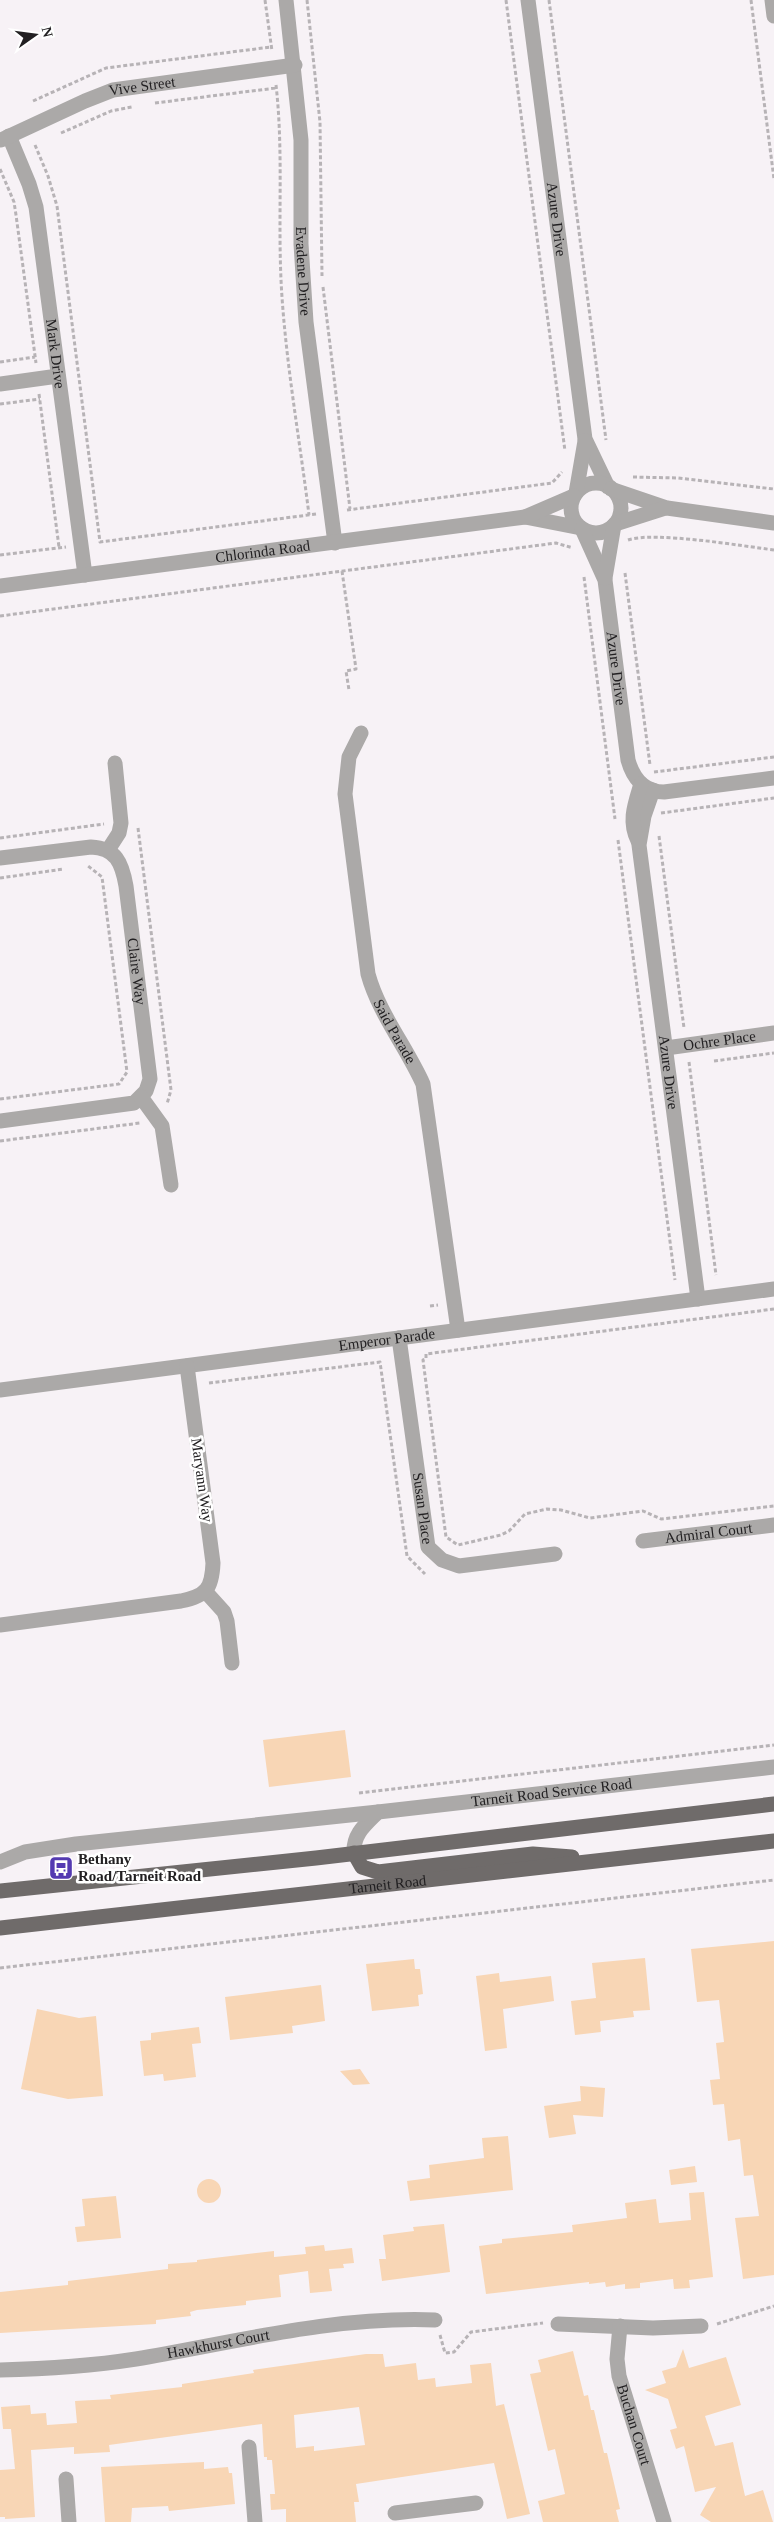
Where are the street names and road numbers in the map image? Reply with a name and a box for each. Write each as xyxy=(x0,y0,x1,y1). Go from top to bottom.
street label: Vive Street xyxy=(108,73,177,99)
street label: Azure Drive xyxy=(544,181,569,258)
street label: Evadene Drive xyxy=(293,226,314,317)
street label: Mark Drive xyxy=(43,318,68,390)
street label: Chlorinda Road xyxy=(214,537,312,566)
street label: Azure Drive xyxy=(604,630,629,707)
street label: Claire Way xyxy=(125,937,149,1006)
street label: Said Parade xyxy=(370,997,419,1067)
street label: Ochre Place xyxy=(682,1028,757,1054)
street label: Azure Drive xyxy=(656,1034,681,1111)
street label: Emperor Parade xyxy=(338,1325,436,1354)
street label: Maryann Way xyxy=(188,1437,216,1524)
street label: Susan Place xyxy=(410,1472,436,1546)
street label: Admiral Court xyxy=(664,1520,754,1546)
street label: Tarneit Road Service Road xyxy=(470,1775,633,1809)
street label: Tarneit Road xyxy=(348,1872,428,1897)
street label: Hawkhurst Court xyxy=(166,2326,271,2361)
street label: Buchan Court xyxy=(614,2382,654,2468)

